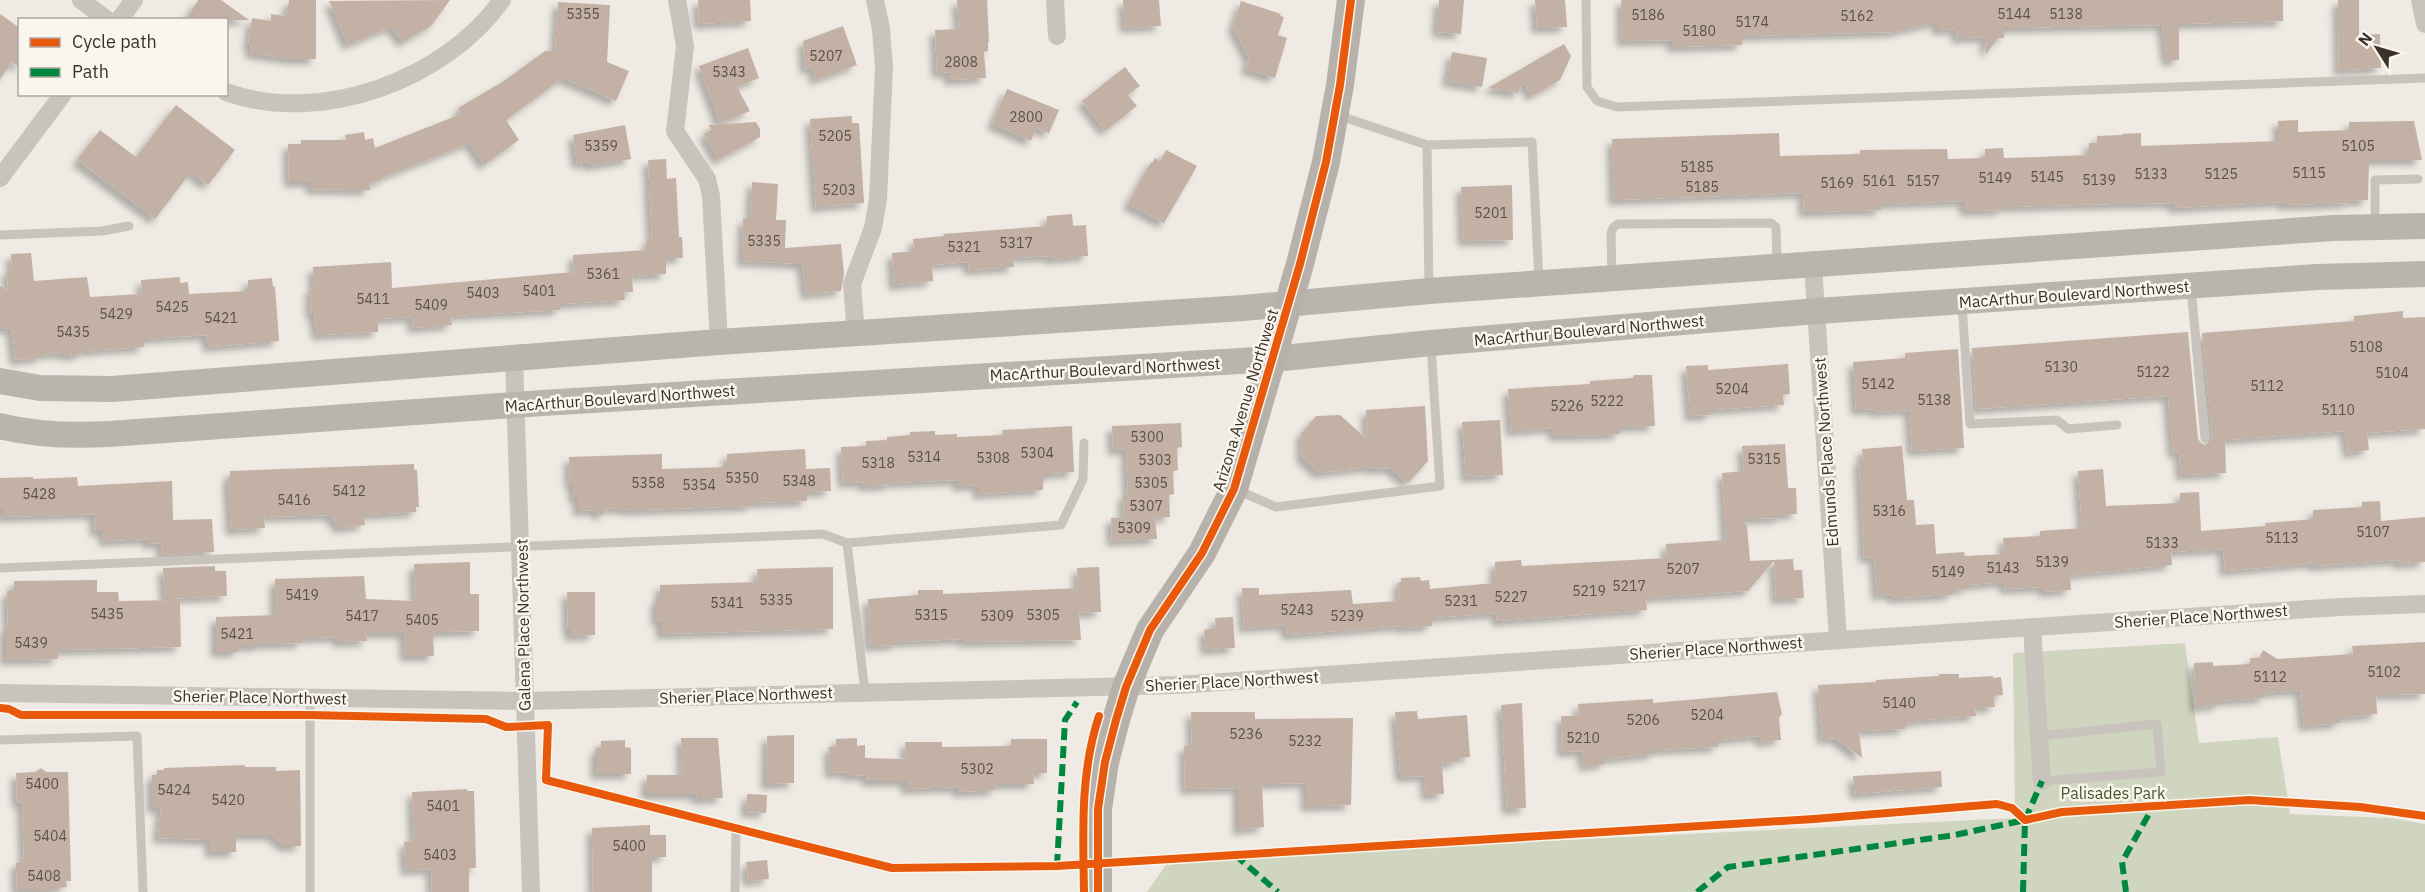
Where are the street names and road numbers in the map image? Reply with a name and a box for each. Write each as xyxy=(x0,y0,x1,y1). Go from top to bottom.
street label: MacArthur Boulevard Northwest xyxy=(1958,276,2190,312)
street label: Arizona Avenue Northwest xyxy=(1208,306,1282,494)
street label: MacArthur Boulevard Northwest xyxy=(1473,310,1705,350)
street label: MacArthur Boulevard Northwest xyxy=(989,353,1221,385)
street label: Edmunds Place Northwest xyxy=(1809,357,1843,547)
street label: MacArthur Boulevard Northwest xyxy=(504,380,736,416)
street label: Galena Place Northwest xyxy=(511,539,535,711)
street label: Sherier Place Northwest xyxy=(2114,600,2288,632)
street label: Sherier Place Northwest xyxy=(1629,632,1803,664)
street label: Sherier Place Northwest xyxy=(1145,666,1319,696)
street label: Sherier Place Northwest xyxy=(659,682,833,708)
street label: Sherier Place Northwest xyxy=(173,685,347,709)

